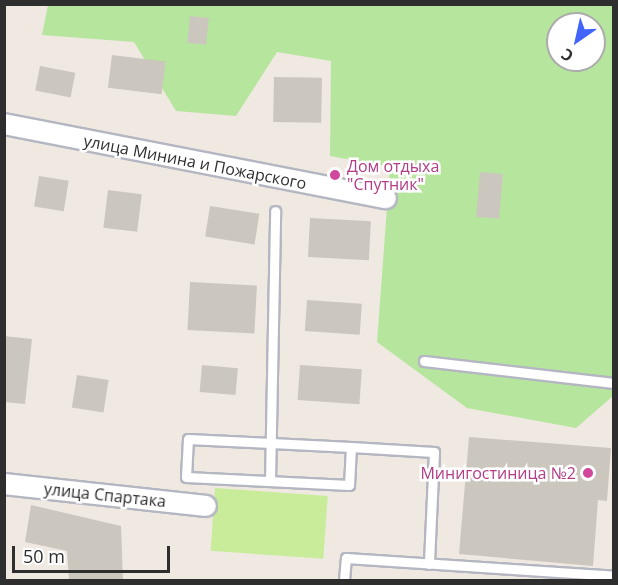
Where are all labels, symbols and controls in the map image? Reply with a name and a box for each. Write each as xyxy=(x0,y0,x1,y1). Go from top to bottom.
north arrow xyxy=(546,12,606,72)
text: С xyxy=(557,43,577,67)
street label: улица Минина и Пожарского xyxy=(82,131,308,193)
place label: Дом отдыха "Спутник" xyxy=(347,156,439,194)
marker: Дом отдыха "Спутник" xyxy=(328,168,342,182)
place label: Минигостиница №2 xyxy=(420,463,576,483)
marker: Минигостиница №2 xyxy=(581,466,595,480)
street label: улица Спартака xyxy=(43,479,167,511)
scale bar xyxy=(15,534,172,572)
text: 50 m xyxy=(23,544,65,568)

